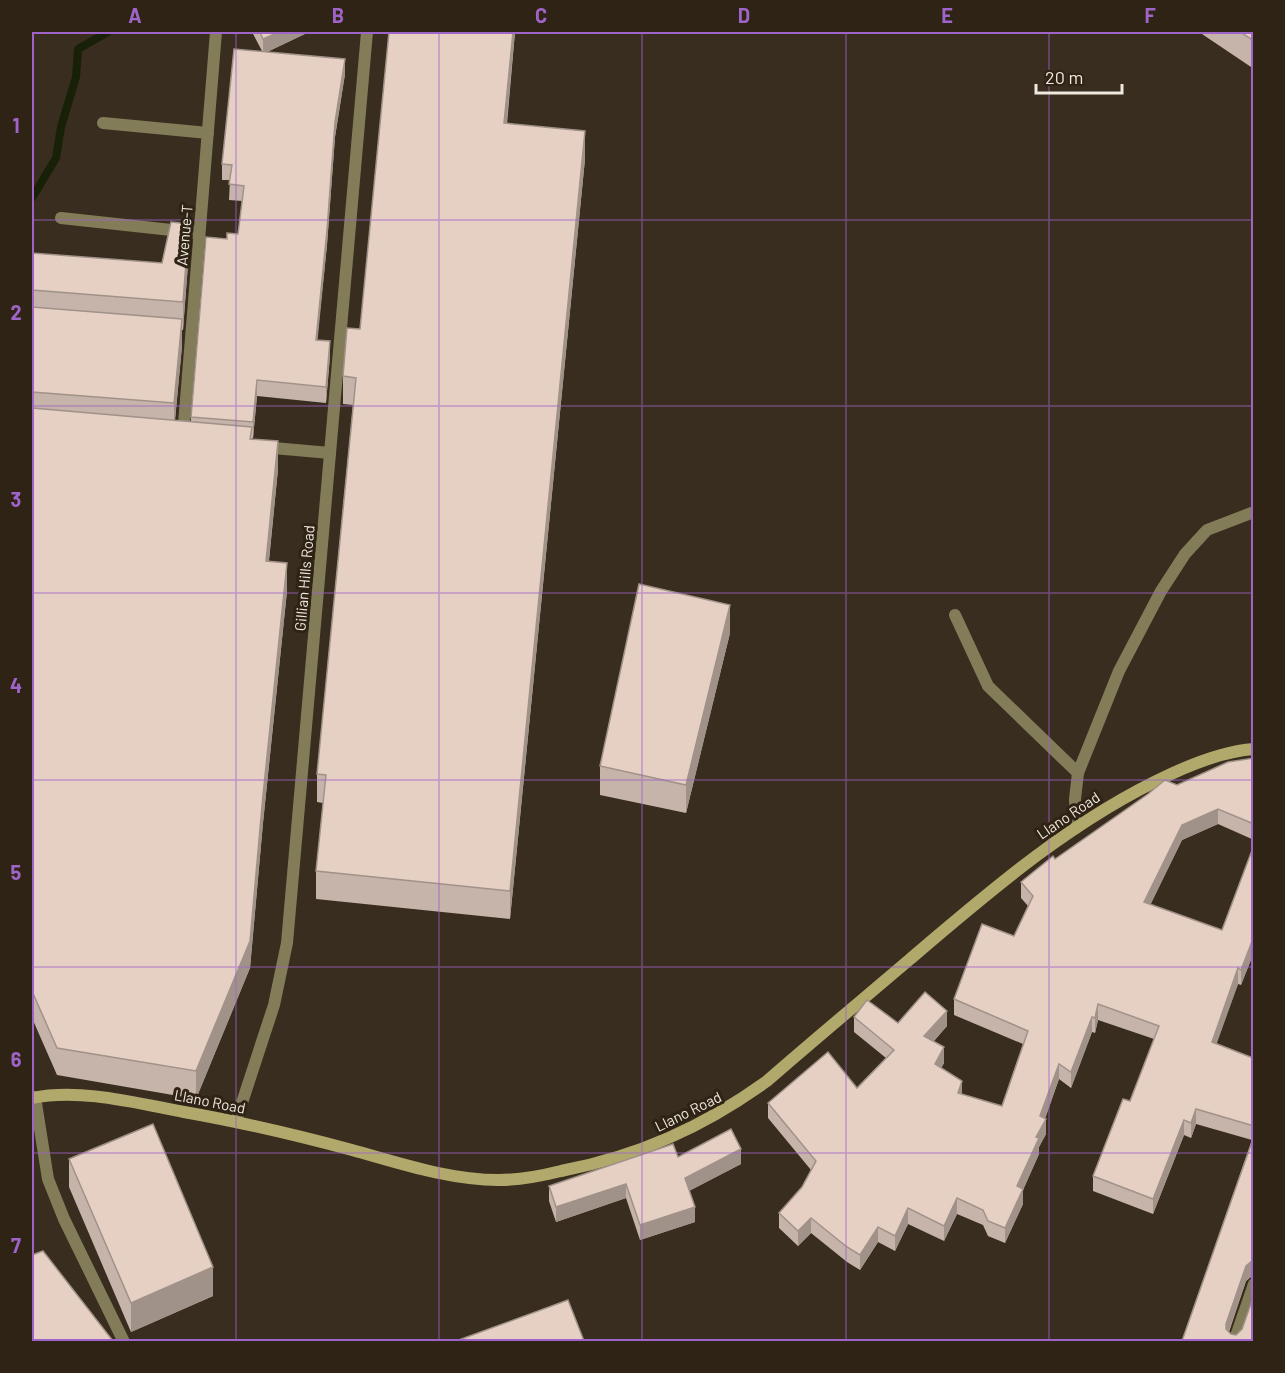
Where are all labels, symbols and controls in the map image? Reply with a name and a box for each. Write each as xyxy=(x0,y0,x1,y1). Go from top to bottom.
text: A xyxy=(128,3,142,27)
text: B xyxy=(332,3,344,27)
text: C xyxy=(535,3,547,27)
text: D xyxy=(738,3,750,27)
text: E xyxy=(941,3,953,27)
text: F xyxy=(1144,3,1156,27)
scale bar xyxy=(1036,57,1122,95)
text: 20 m xyxy=(1045,66,1083,88)
text: 1 xyxy=(12,113,20,137)
street label: Avenue-T xyxy=(172,204,196,266)
text: 2 xyxy=(10,300,22,324)
text: 3 xyxy=(11,487,21,511)
street label: Gillian Hills Road xyxy=(290,524,318,632)
text: 4 xyxy=(10,673,22,697)
street label: Llano Road xyxy=(1033,787,1103,843)
text: 5 xyxy=(11,860,22,884)
text: 6 xyxy=(11,1047,22,1071)
street label: Llano Road xyxy=(173,1085,247,1117)
street label: Llano Road xyxy=(652,1087,724,1135)
text: 7 xyxy=(11,1233,21,1257)

